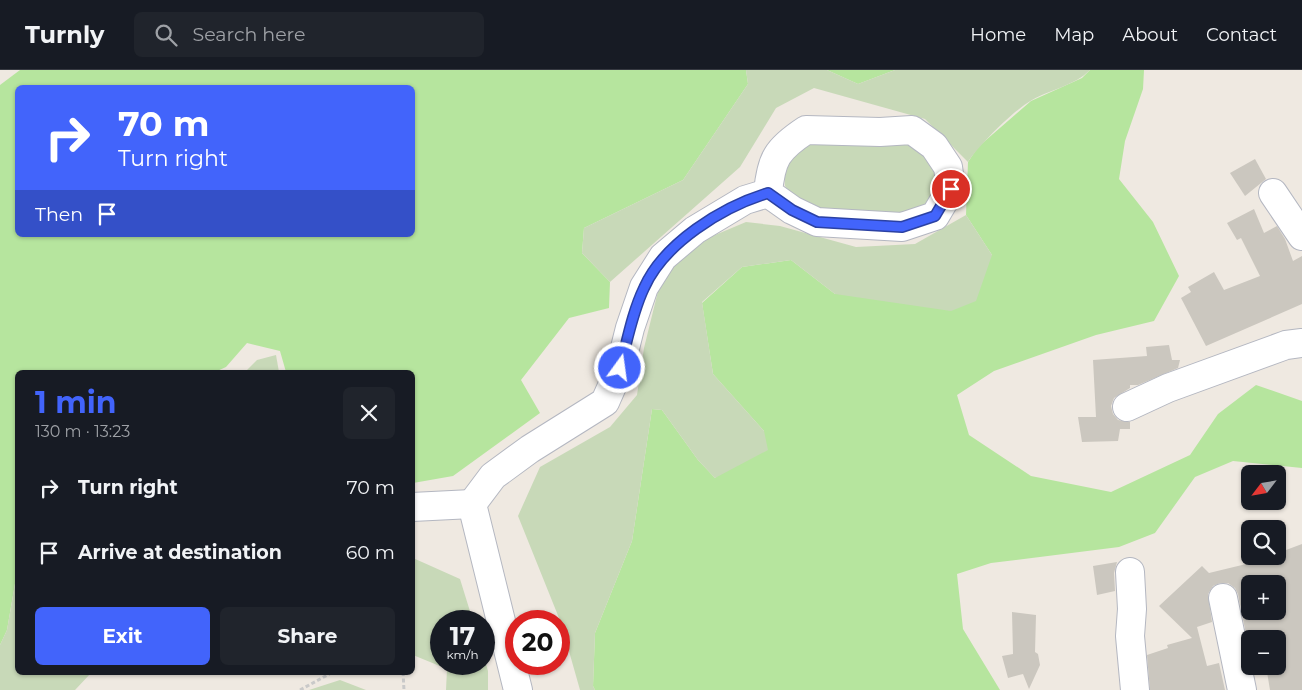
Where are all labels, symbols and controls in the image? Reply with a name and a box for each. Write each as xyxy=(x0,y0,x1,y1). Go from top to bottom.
search box xyxy=(134,12,484,57)
text: Turnly xyxy=(25,20,104,49)
icon: search xyxy=(152,21,180,49)
text: Search here xyxy=(192,23,305,46)
text: Home xyxy=(970,24,1026,46)
text: Map xyxy=(1054,24,1094,46)
text: About xyxy=(1122,24,1178,46)
text: Contact xyxy=(1206,24,1277,46)
text: 70 m xyxy=(118,102,209,145)
icon: right xyxy=(35,105,100,170)
text: Turn right xyxy=(118,145,228,172)
pin xyxy=(930,168,972,210)
icon: arrive xyxy=(937,175,965,203)
icon: arrive xyxy=(93,200,121,228)
text: Then xyxy=(35,203,83,226)
position arrow xyxy=(593,341,645,393)
text: 1 min xyxy=(35,384,116,421)
button: close xyxy=(343,387,395,439)
text: 130 m · 13:23 xyxy=(35,422,130,441)
north arrow xyxy=(1241,465,1286,510)
map controls xyxy=(1241,465,1286,675)
icon: right xyxy=(35,474,63,502)
text: Turn right xyxy=(78,476,178,499)
text: 70 m xyxy=(346,476,395,499)
button: search xyxy=(1241,520,1286,565)
icon: arrive xyxy=(35,539,63,567)
text: Arrive at destination xyxy=(78,541,282,564)
text: 60 m xyxy=(346,541,395,564)
button: + xyxy=(1241,575,1286,620)
button: Exit xyxy=(35,607,210,665)
button: Share xyxy=(220,607,395,665)
speed limit sign: 20 xyxy=(505,610,570,675)
text: 17 xyxy=(450,621,475,651)
button: − xyxy=(1241,630,1286,675)
text: km/h xyxy=(446,647,479,662)

